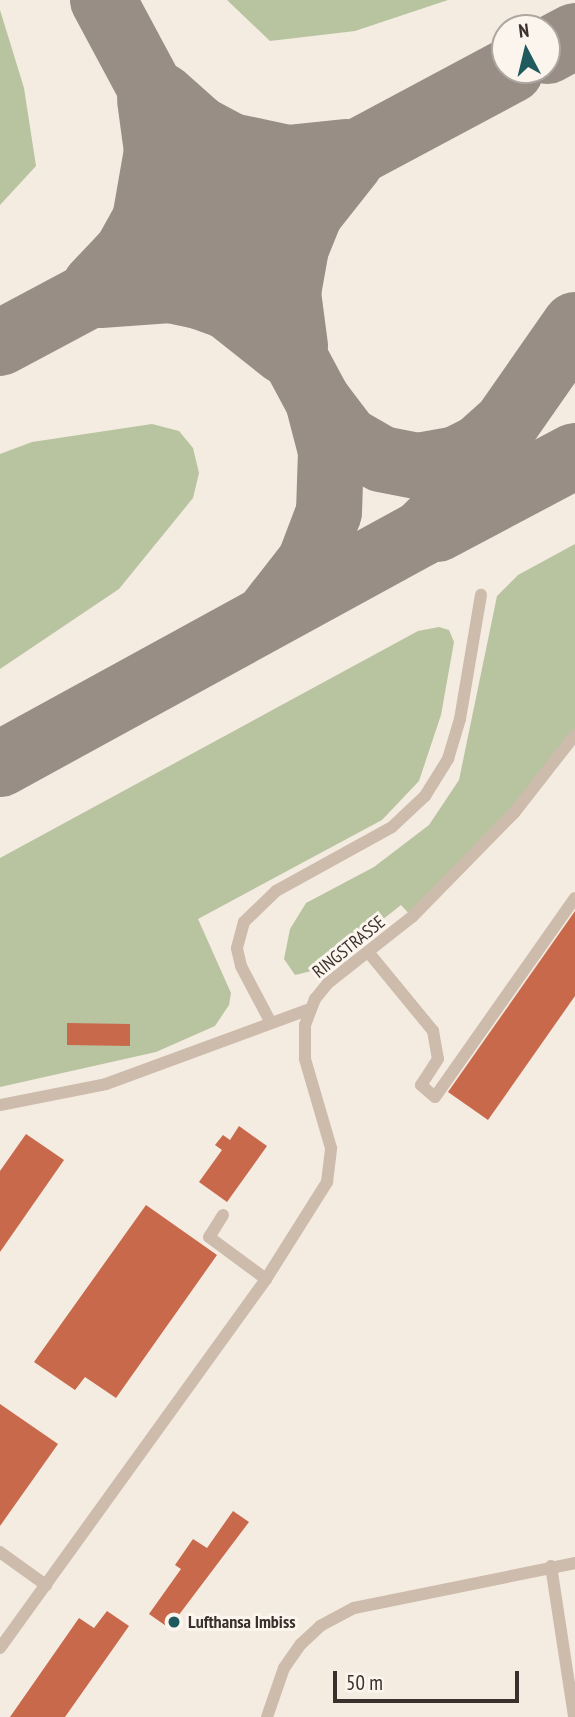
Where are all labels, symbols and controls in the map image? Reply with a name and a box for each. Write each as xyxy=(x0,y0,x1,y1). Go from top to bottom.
north arrow xyxy=(491,14,561,84)
text: N xyxy=(517,18,530,43)
street label: RINGSTRASSE xyxy=(308,911,390,983)
place label: Lufthansa Imbiss xyxy=(188,1611,295,1633)
marker: Lufthansa Imbiss xyxy=(166,1614,182,1630)
scale bar xyxy=(337,1658,522,1702)
text: 50 m xyxy=(346,1669,383,1696)

